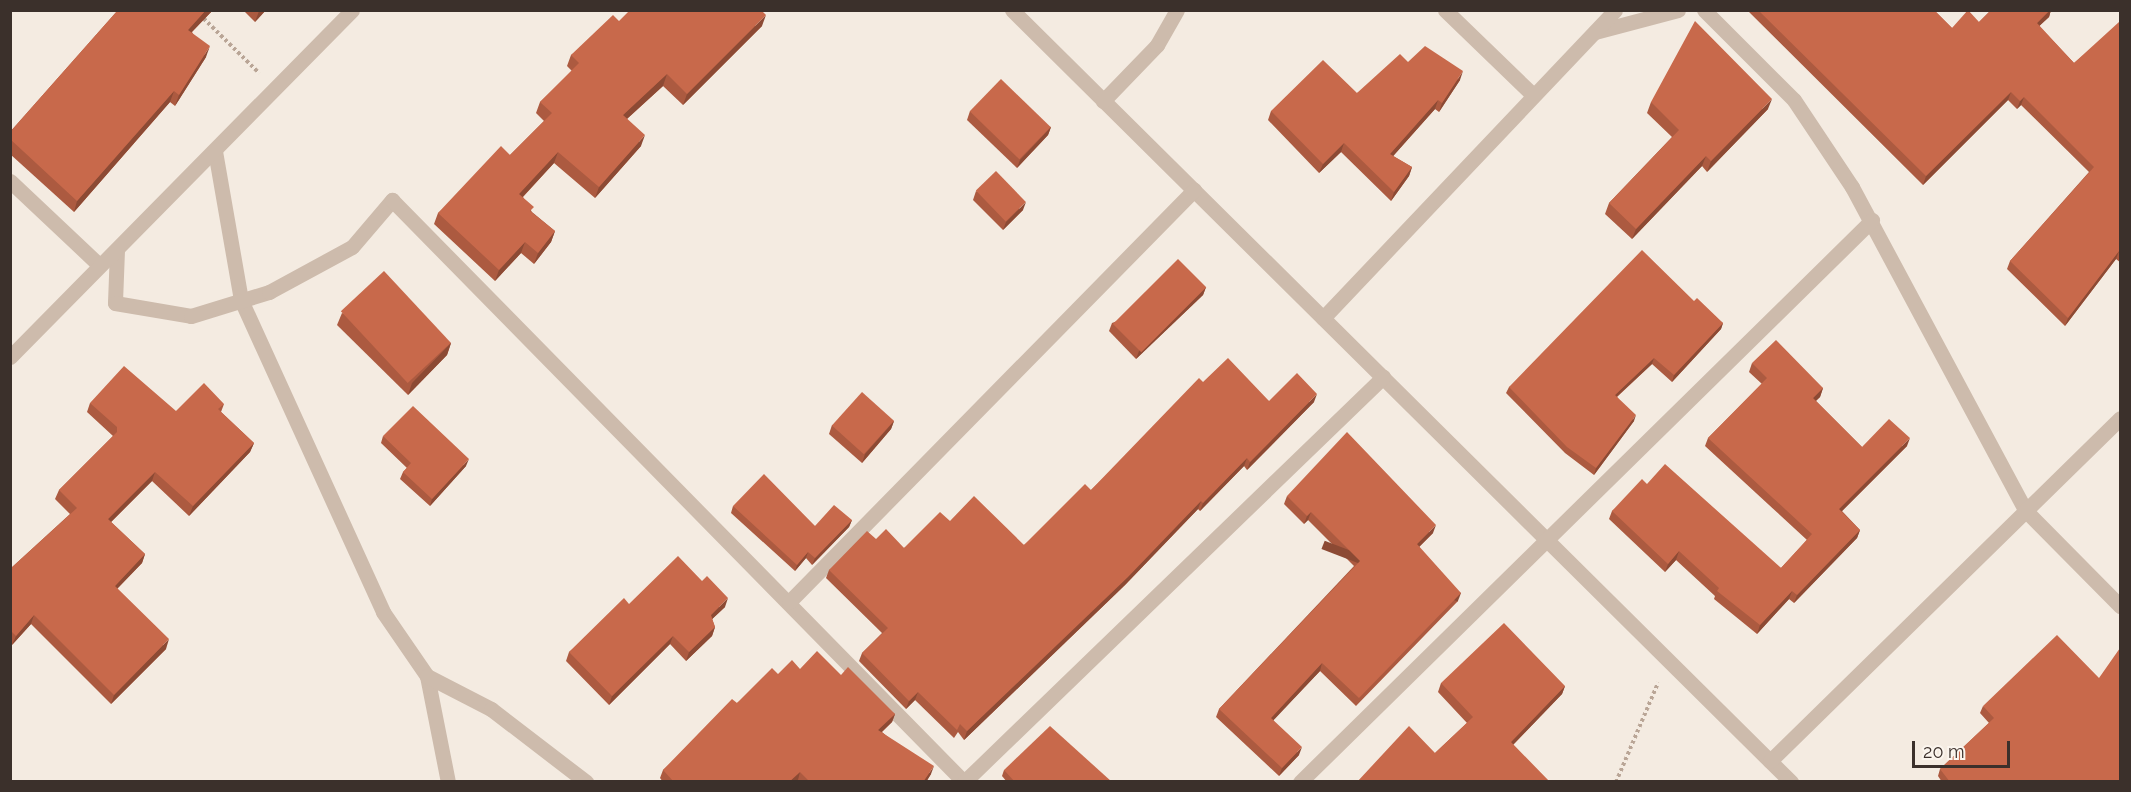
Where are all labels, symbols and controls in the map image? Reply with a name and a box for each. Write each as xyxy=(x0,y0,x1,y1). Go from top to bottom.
scale bar xyxy=(1915,729,2012,767)
text: 20 m xyxy=(1923,741,1965,762)

